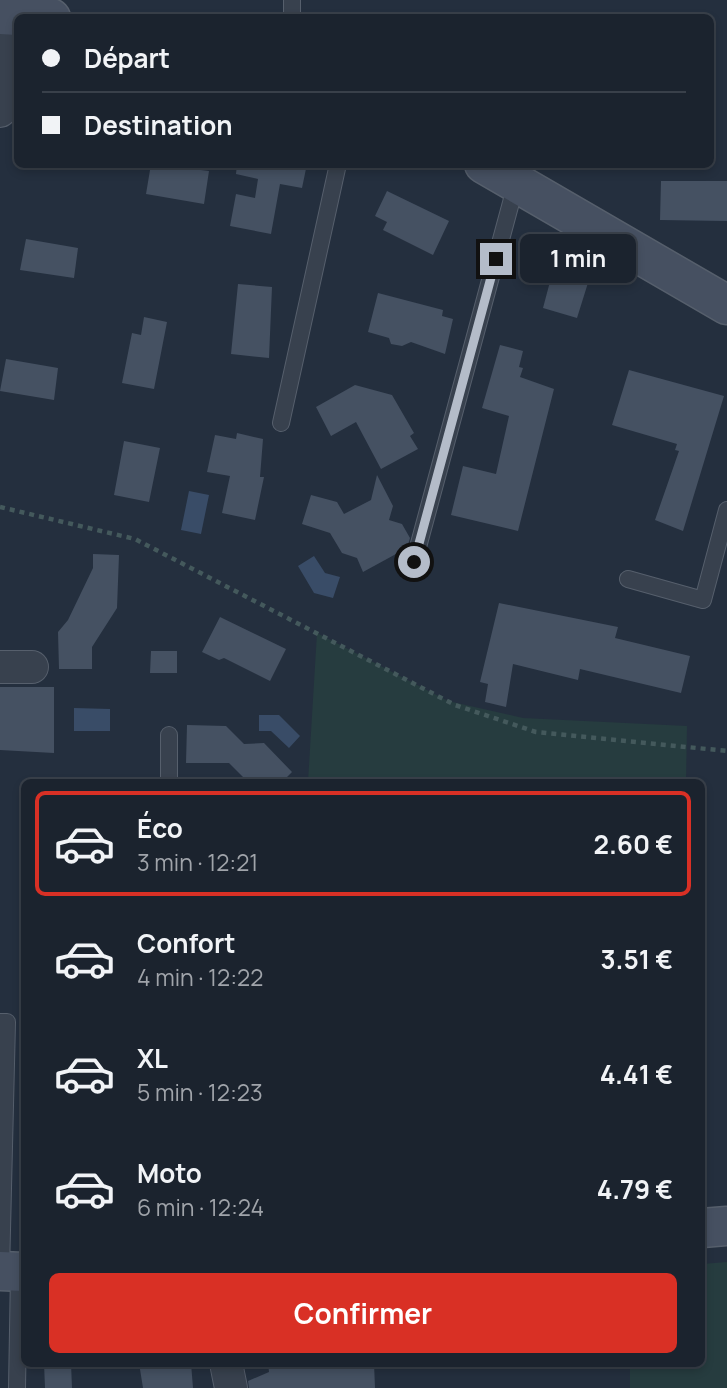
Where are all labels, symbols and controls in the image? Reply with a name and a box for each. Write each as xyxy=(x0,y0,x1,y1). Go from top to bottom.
text: Départ xyxy=(84,40,170,76)
text: Destination xyxy=(84,107,233,143)
callout: 1 min xyxy=(520,234,636,284)
text: 1 min xyxy=(550,242,606,274)
route end xyxy=(480,243,512,275)
route start xyxy=(398,546,430,578)
text: Éco xyxy=(137,810,183,846)
icon: car xyxy=(53,812,116,875)
text: 2.60 € xyxy=(593,826,673,862)
text: 3 min · 12:21 xyxy=(137,846,258,878)
text: Confort xyxy=(137,925,236,961)
icon: car xyxy=(53,927,116,990)
text: 3.51 € xyxy=(600,941,673,977)
text: 4 min · 12:22 xyxy=(137,961,263,993)
text: XL xyxy=(137,1040,168,1076)
icon: car xyxy=(53,1042,116,1105)
text: 4.41 € xyxy=(600,1056,673,1092)
text: 5 min · 12:23 xyxy=(137,1076,263,1108)
text: Moto xyxy=(137,1155,202,1191)
icon: car xyxy=(53,1157,116,1220)
text: 4.79 € xyxy=(597,1171,673,1207)
text: 6 min · 12:24 xyxy=(137,1191,264,1223)
button: Confirmer xyxy=(49,1273,677,1353)

